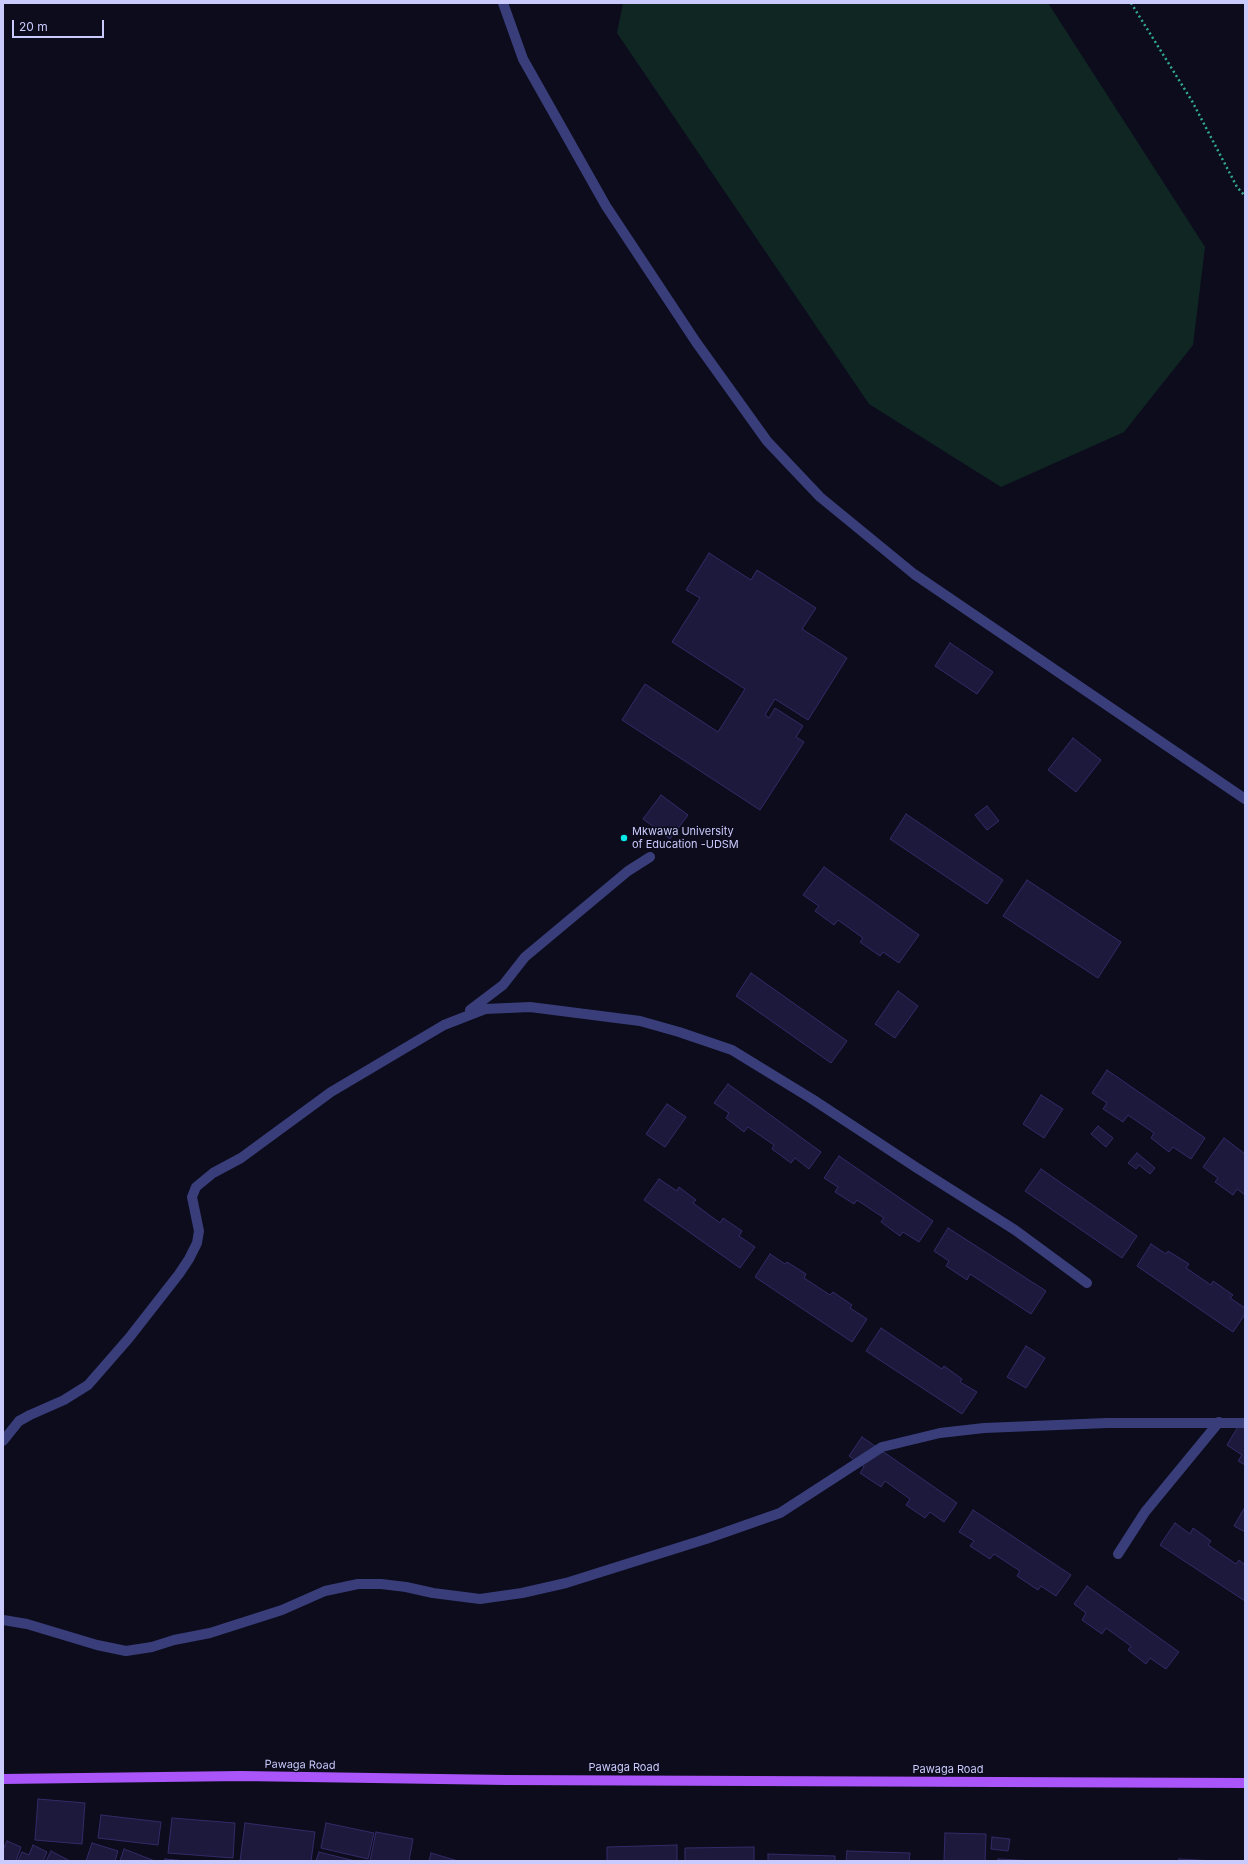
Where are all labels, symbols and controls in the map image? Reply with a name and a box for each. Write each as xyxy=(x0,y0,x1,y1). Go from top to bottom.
scale bar xyxy=(14,12,106,38)
text: 20 m xyxy=(19,19,48,34)
place label: Mkwawa University of Education -UDSM xyxy=(632,825,739,851)
marker: Mkwawa University of Education -UDSM xyxy=(619,833,629,843)
street label: Pawaga Road xyxy=(264,1758,336,1772)
street label: Pawaga Road xyxy=(589,1761,659,1775)
street label: Pawaga Road xyxy=(913,1763,983,1777)

